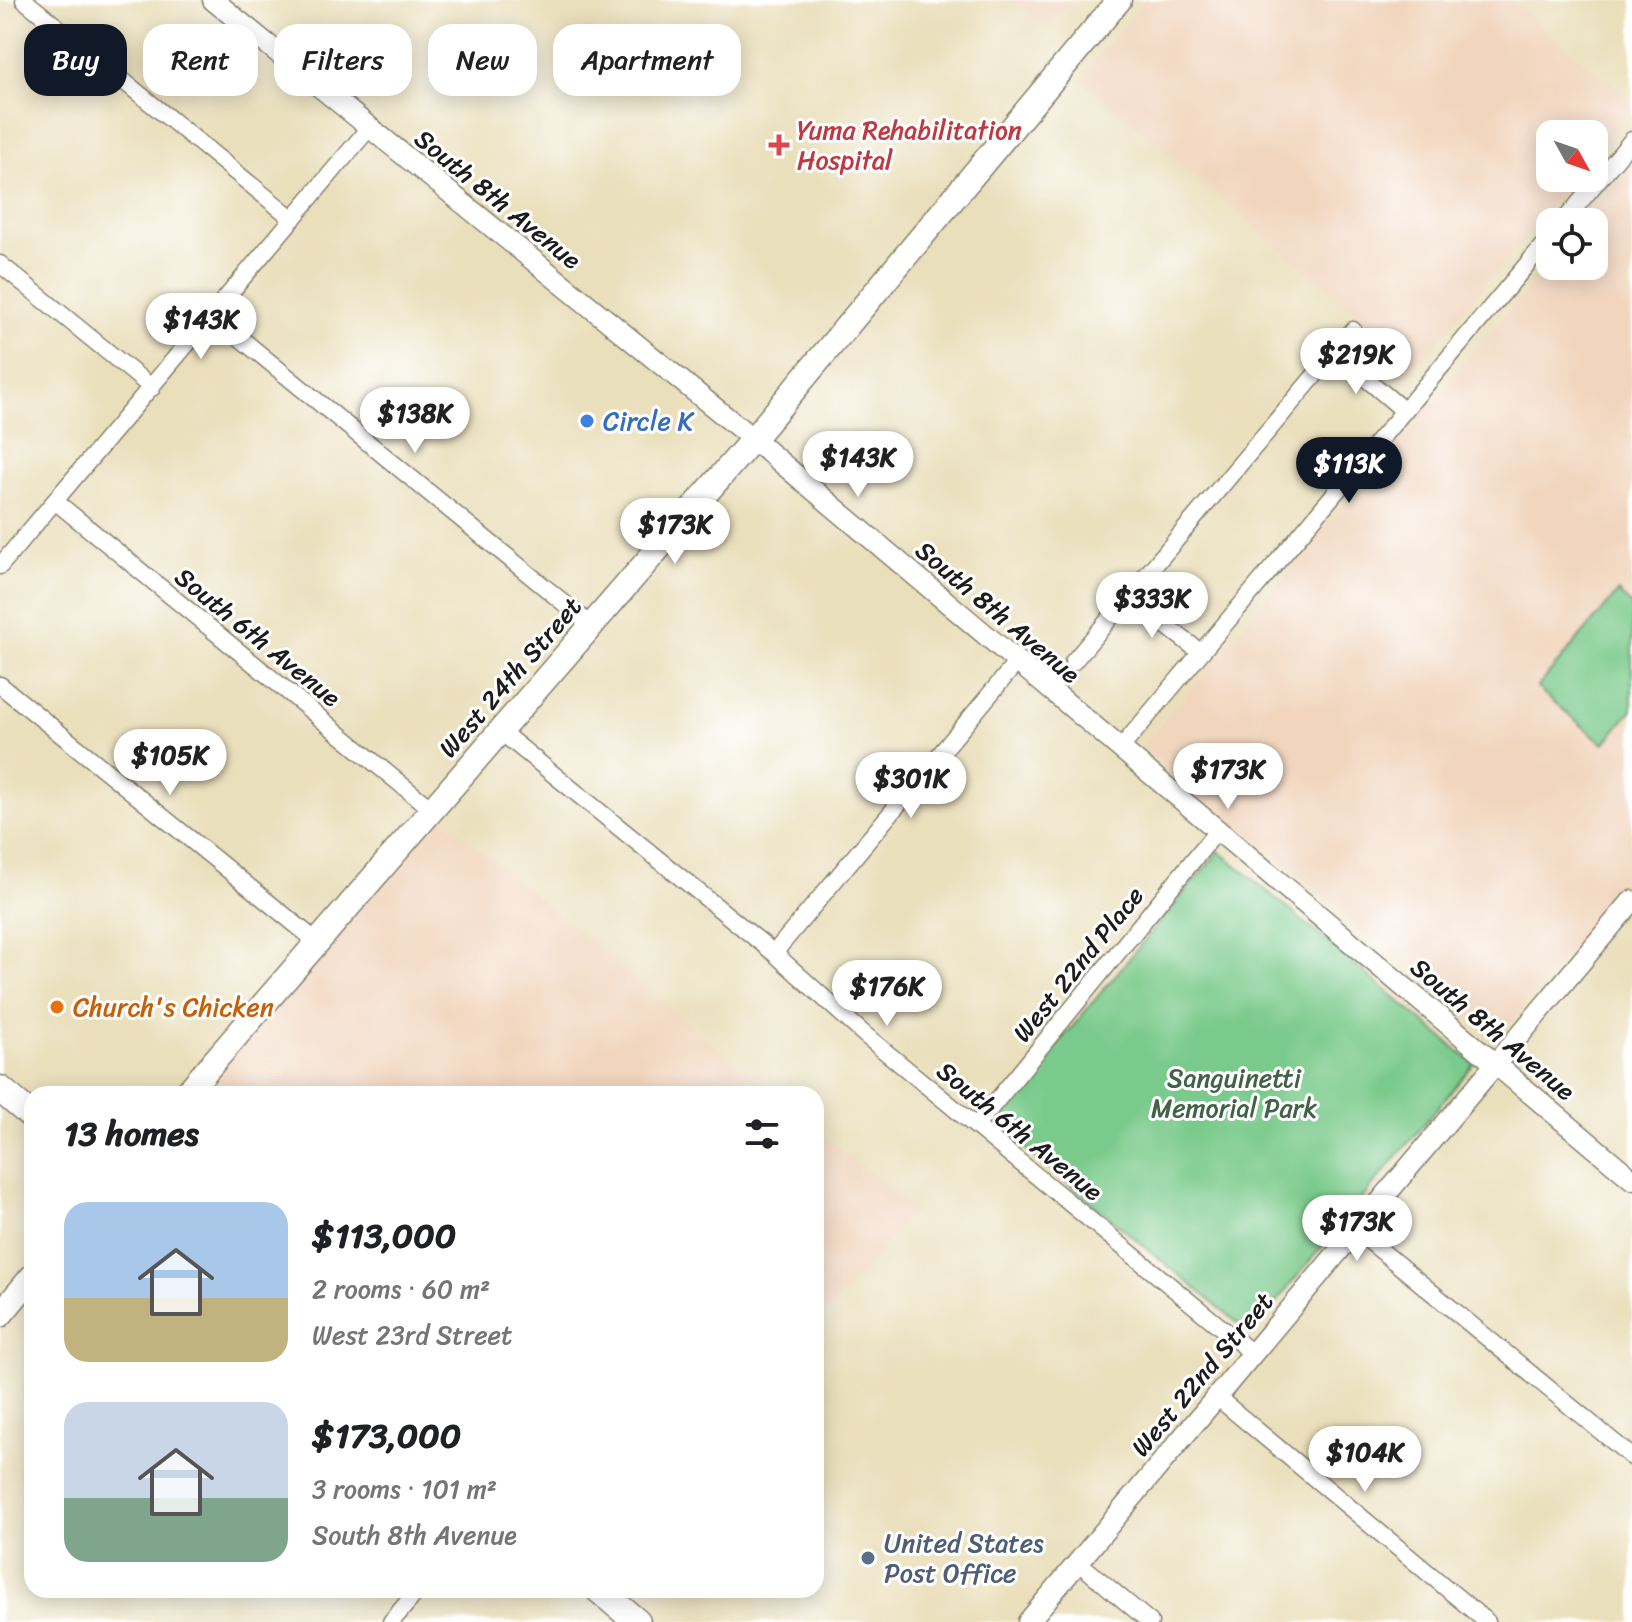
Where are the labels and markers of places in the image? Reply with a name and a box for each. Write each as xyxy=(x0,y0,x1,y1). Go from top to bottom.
place label: Yuma Rehabilitation Hospital xyxy=(797,107,1022,183)
marker: Yuma Rehabilitation Hospital xyxy=(768,134,790,156)
pin: $143K xyxy=(145,293,257,361)
pin: $219K xyxy=(1300,328,1412,396)
pin: $138K xyxy=(359,387,471,455)
place label: Circle K xyxy=(603,398,695,444)
marker: Circle K xyxy=(578,412,596,430)
pin: $143K xyxy=(802,431,914,499)
pin: $113K xyxy=(1293,437,1405,505)
pin: $173K xyxy=(619,498,731,566)
pin: $333K xyxy=(1096,572,1208,640)
pin: $105K xyxy=(114,729,226,797)
pin: $173K xyxy=(1172,743,1284,811)
pin: $301K xyxy=(855,752,967,820)
pin: $176K xyxy=(831,960,943,1028)
place label: Church's Chicken xyxy=(73,984,274,1030)
marker: Church's Chicken xyxy=(48,998,66,1016)
pin: $173K xyxy=(1301,1195,1413,1263)
pin: $104K xyxy=(1309,1426,1421,1494)
place label: United States Post Office xyxy=(884,1520,1044,1596)
marker: United States Post Office xyxy=(859,1549,877,1567)

